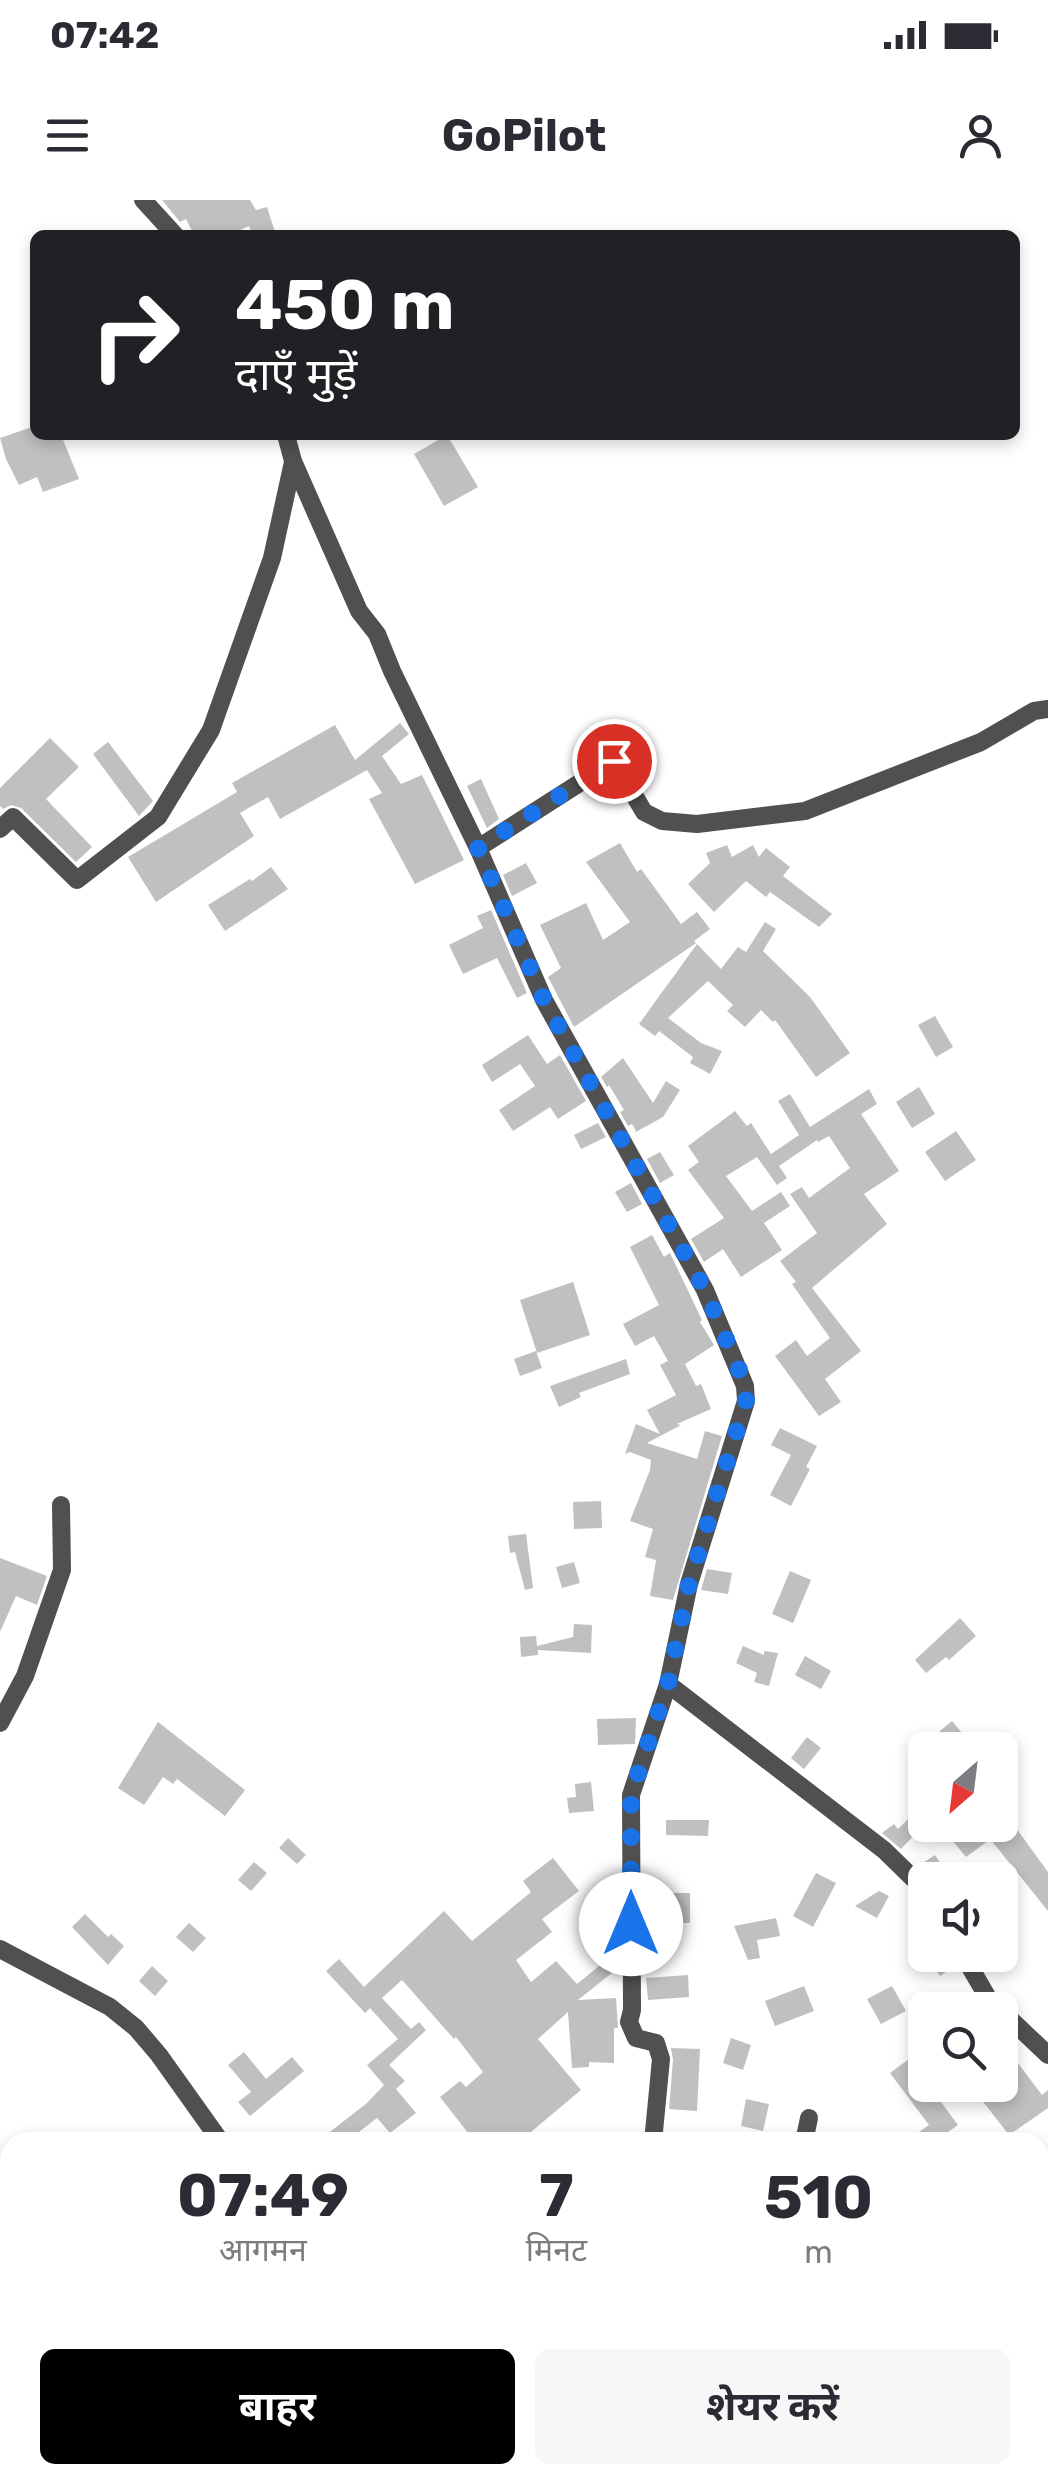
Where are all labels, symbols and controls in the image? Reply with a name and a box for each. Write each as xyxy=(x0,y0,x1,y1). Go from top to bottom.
text: 07:42 xyxy=(50,12,159,58)
icon: menu xyxy=(40,108,95,163)
icon: person xyxy=(953,108,1008,163)
text: GoPilot xyxy=(442,109,606,162)
text: 450 m xyxy=(235,264,455,347)
icon: right xyxy=(70,270,200,400)
text: दाएँ मुड़ें xyxy=(235,348,357,401)
pin xyxy=(572,719,657,804)
icon: arrive xyxy=(587,734,642,789)
north arrow xyxy=(908,1732,1018,1842)
map controls xyxy=(908,1732,1018,2102)
button: sound xyxy=(908,1862,1018,1972)
position arrow xyxy=(579,1872,683,1976)
button: search xyxy=(908,1992,1018,2102)
text: 07:49 xyxy=(177,2160,349,2231)
text: 7 xyxy=(539,2160,574,2231)
text: 510 xyxy=(764,2162,873,2233)
text: आगमन xyxy=(219,2231,307,2269)
text: मिनट xyxy=(526,2231,587,2269)
text: m xyxy=(804,2233,833,2271)
button: बाहर xyxy=(40,2349,515,2464)
button: शेयर करें xyxy=(535,2349,1010,2464)

